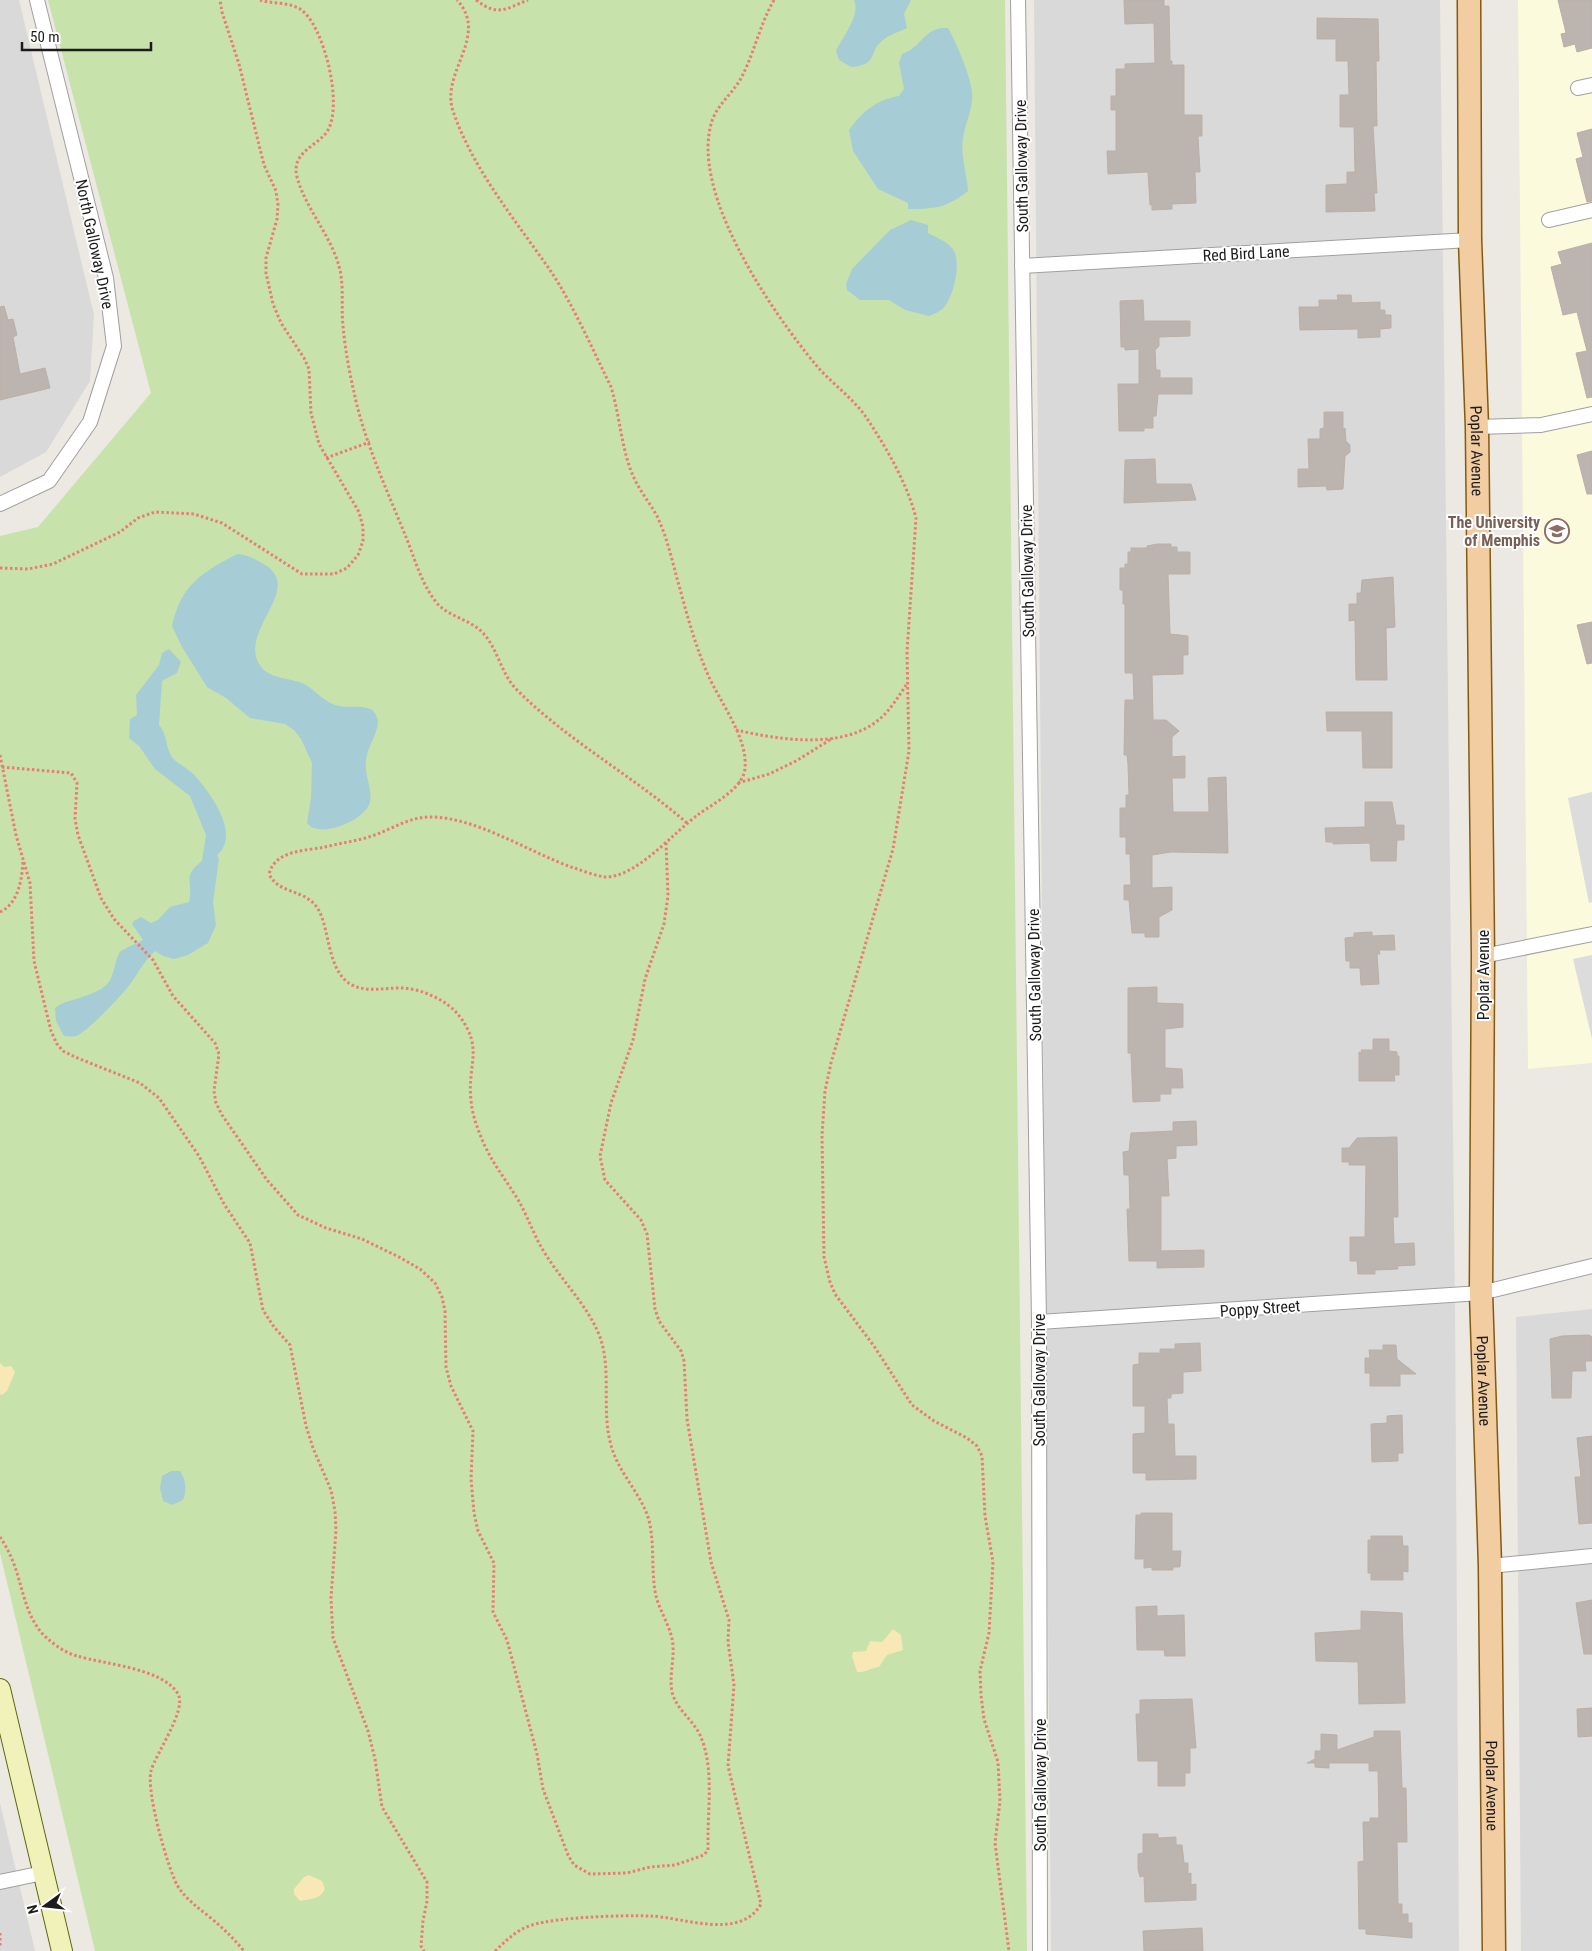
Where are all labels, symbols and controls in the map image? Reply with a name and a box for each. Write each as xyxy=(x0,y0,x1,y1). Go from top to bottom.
scale bar xyxy=(22,20,151,52)
text: 50 m xyxy=(30,28,60,46)
street label: South Galloway Drive xyxy=(1011,99,1032,233)
street label: North Galloway Drive xyxy=(71,178,118,311)
street label: Red Bird Lane xyxy=(1202,242,1290,265)
street label: Poplar Avenue xyxy=(1466,405,1487,496)
street label: South Galloway Drive xyxy=(1017,504,1038,638)
place label: The University of Memphis xyxy=(1448,513,1540,550)
school or university icon: The University of Memphis xyxy=(1544,518,1570,544)
street label: South Galloway Drive xyxy=(1024,908,1045,1042)
street label: Poplar Avenue xyxy=(1474,930,1493,1020)
street label: Poppy Street xyxy=(1219,1296,1301,1321)
street label: South Galloway Drive xyxy=(1030,1314,1049,1446)
street label: Poplar Avenue xyxy=(1472,1335,1494,1426)
street label: South Galloway Drive xyxy=(1031,1719,1050,1851)
street label: Poplar Avenue xyxy=(1482,1740,1502,1831)
north arrow xyxy=(20,1881,70,1931)
text: N xyxy=(24,1903,41,1916)

